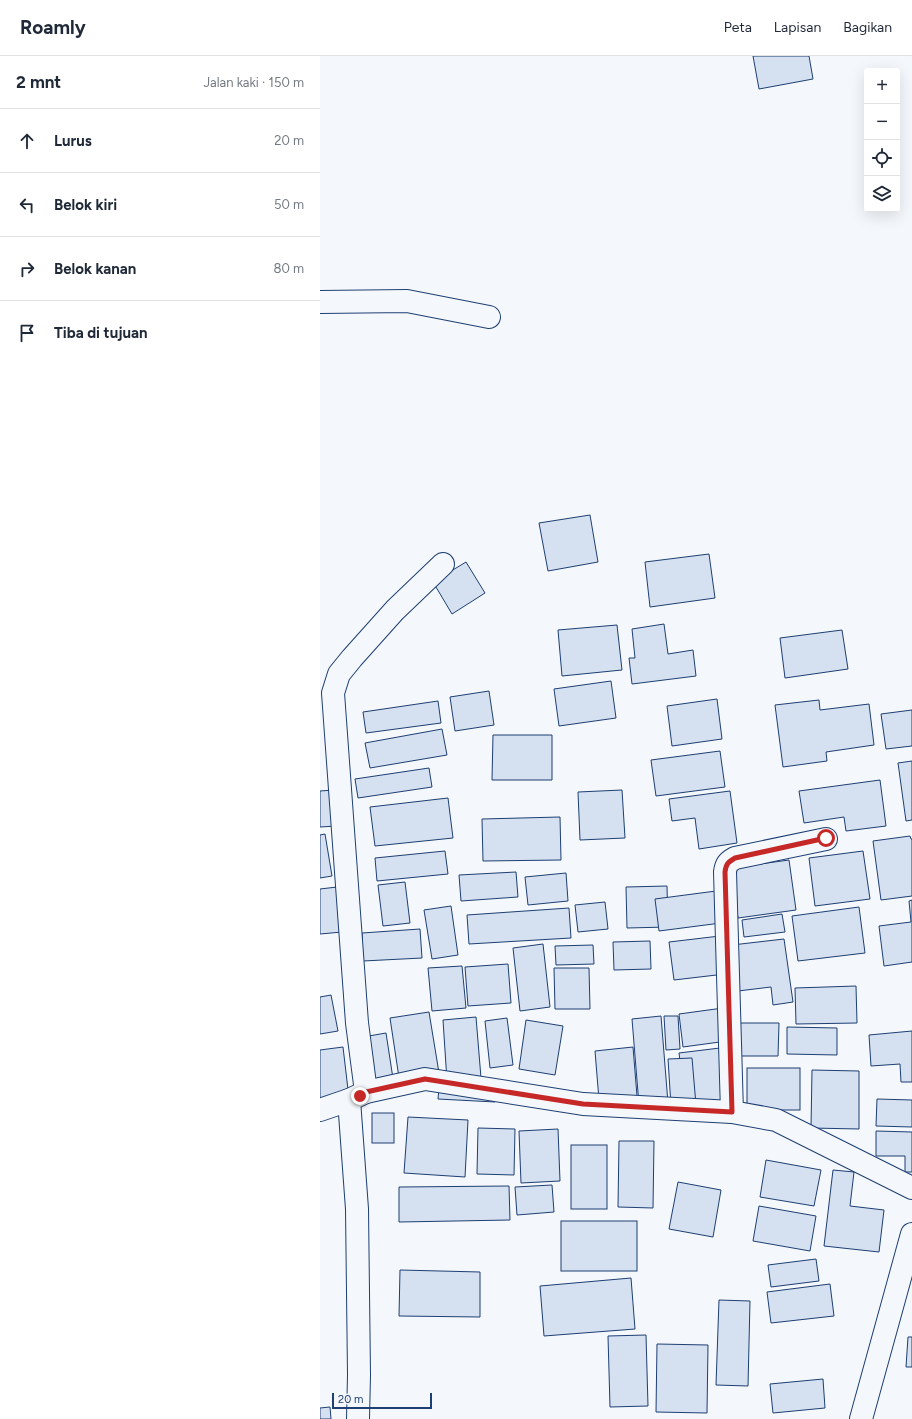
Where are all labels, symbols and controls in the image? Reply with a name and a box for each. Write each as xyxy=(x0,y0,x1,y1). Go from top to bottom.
text: Roamly xyxy=(20,16,86,39)
text: Peta xyxy=(724,19,752,36)
text: Lapisan xyxy=(774,19,821,36)
text: Bagikan xyxy=(843,19,892,36)
map controls xyxy=(864,68,900,212)
button: + xyxy=(864,68,900,104)
text: 2 mnt xyxy=(16,72,61,92)
text: Jalan kaki · 150 m xyxy=(203,75,304,90)
button: − xyxy=(864,104,900,140)
icon: ahead xyxy=(16,130,38,152)
text: Lurus xyxy=(54,132,92,150)
text: 20 m xyxy=(274,133,304,148)
button: locate xyxy=(864,140,900,176)
button: layers xyxy=(864,176,900,212)
icon: left xyxy=(16,194,38,216)
text: Belok kiri xyxy=(54,196,117,214)
text: 50 m xyxy=(274,197,304,212)
icon: right xyxy=(16,258,38,280)
text: Belok kanan xyxy=(54,260,136,278)
text: 80 m xyxy=(273,261,304,276)
icon: arrive xyxy=(16,322,38,344)
text: Tiba di tujuan xyxy=(54,324,148,342)
route start xyxy=(817,829,835,847)
route end xyxy=(351,1087,369,1105)
scale bar xyxy=(332,1391,432,1410)
text: 20 m xyxy=(338,1393,363,1406)

